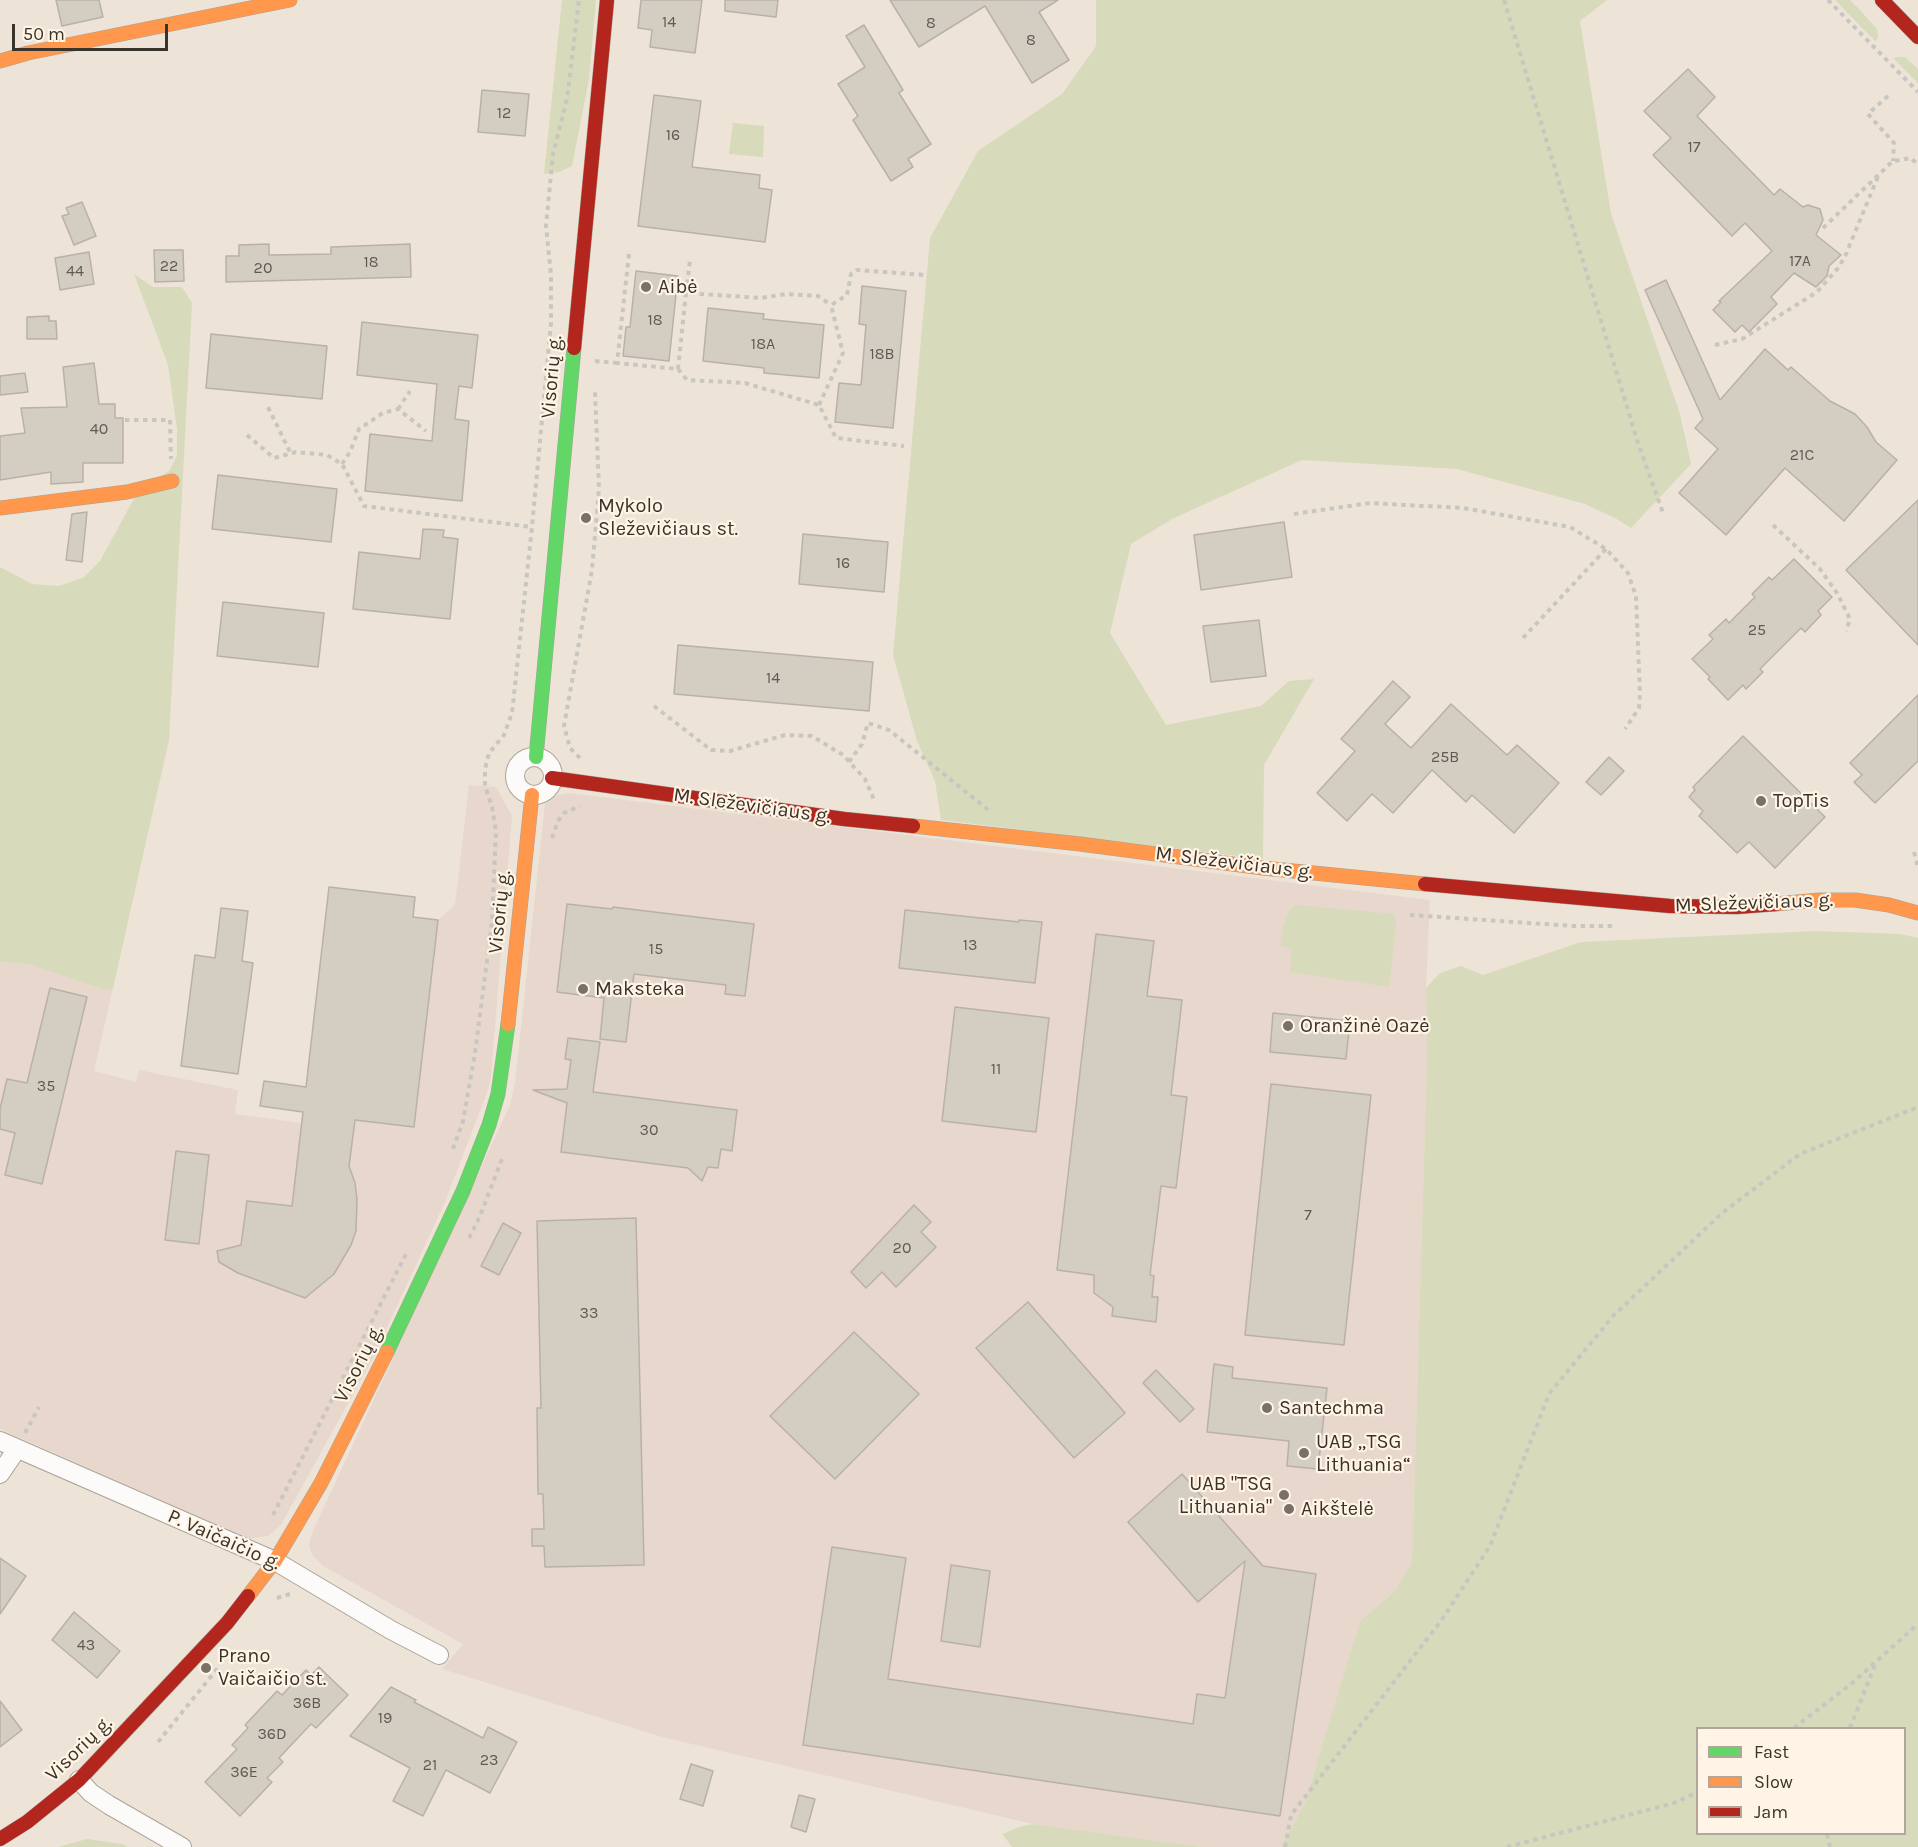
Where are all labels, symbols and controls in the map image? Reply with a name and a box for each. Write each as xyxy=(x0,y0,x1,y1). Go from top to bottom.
scale bar xyxy=(15,12,171,50)
house number: 14 xyxy=(662,12,676,32)
house number: 8 xyxy=(926,13,936,33)
text: 50 m xyxy=(23,23,65,45)
house number: 8 xyxy=(1026,30,1036,50)
house number: 12 xyxy=(497,103,511,123)
house number: 16 xyxy=(666,125,680,145)
house number: 17 xyxy=(1688,137,1700,157)
house number: 17A xyxy=(1789,251,1811,271)
house number: 18 xyxy=(363,252,379,272)
house number: 22 xyxy=(160,256,178,276)
house number: 20 xyxy=(254,258,272,278)
house number: 44 xyxy=(66,261,84,281)
place label: Aibė xyxy=(658,275,698,299)
marker: Aibė xyxy=(639,280,653,294)
house number: 18 xyxy=(647,310,663,330)
street label: Visorių g. xyxy=(536,334,568,420)
house number: 18A xyxy=(751,334,775,354)
house number: 18B xyxy=(869,344,895,364)
house number: 40 xyxy=(90,419,108,439)
house number: 21C xyxy=(1790,445,1814,465)
place label: Mykolo Sleževičiaus st. xyxy=(598,494,738,541)
marker: Mykolo Sleževičiaus st. xyxy=(579,511,593,525)
house number: 16 xyxy=(836,553,850,573)
house number: 25 xyxy=(1748,620,1766,640)
house number: 14 xyxy=(766,668,780,688)
house number: 25B xyxy=(1431,747,1459,767)
street label: M. Sleževičiaus g. xyxy=(672,783,832,829)
place label: TopTis xyxy=(1773,789,1829,813)
marker: TopTis xyxy=(1754,794,1768,808)
street label: M. Sleževičiaus g. xyxy=(1154,841,1314,885)
street label: Visorių g. xyxy=(484,869,516,955)
street label: M. Sleževičiaus g. xyxy=(1674,888,1834,918)
house number: 13 xyxy=(963,935,977,955)
house number: 15 xyxy=(649,939,663,959)
place label: Maksteka xyxy=(595,977,685,1001)
marker: Maksteka xyxy=(576,982,590,996)
place label: Oranžinė Oazė xyxy=(1300,1014,1429,1038)
marker: Oranžinė Oazė xyxy=(1281,1019,1295,1033)
house number: 11 xyxy=(991,1059,1001,1079)
house number: 35 xyxy=(37,1076,55,1096)
house number: 30 xyxy=(640,1120,658,1140)
house number: 7 xyxy=(1304,1205,1312,1225)
house number: 20 xyxy=(893,1238,911,1258)
house number: 33 xyxy=(580,1303,598,1323)
street label: Visorių g. xyxy=(329,1321,389,1407)
place label: Santechma xyxy=(1279,1396,1384,1420)
marker: Santechma xyxy=(1260,1401,1274,1415)
place label: UAB „TSG Lithuania“ xyxy=(1316,1430,1411,1477)
marker: UAB „TSG Lithuania“ xyxy=(1297,1446,1311,1460)
place label: UAB "TSG Lithuania" xyxy=(1179,1472,1272,1519)
marker: UAB "TSG Lithuania" xyxy=(1277,1488,1291,1502)
place label: Aikštelė xyxy=(1301,1497,1374,1521)
marker: Aikštelė xyxy=(1282,1502,1296,1516)
street label: P. Vaičaičio g. xyxy=(164,1504,284,1576)
house number: 43 xyxy=(77,1635,95,1655)
place label: Prano Vaičaičio st. xyxy=(218,1644,326,1691)
marker: Prano Vaičaičio st. xyxy=(199,1661,213,1675)
house number: 36B xyxy=(293,1693,321,1713)
house number: 19 xyxy=(378,1708,392,1728)
street label: Visorių g. xyxy=(41,1711,117,1787)
house number: 36D xyxy=(257,1724,287,1744)
legend xyxy=(1696,1727,1906,1835)
text: Fast xyxy=(1754,1741,1789,1763)
house number: 23 xyxy=(480,1750,498,1770)
house number: 21 xyxy=(423,1755,437,1775)
house number: 36E xyxy=(230,1762,258,1782)
text: Slow xyxy=(1754,1771,1793,1793)
text: Jam xyxy=(1754,1801,1788,1823)

